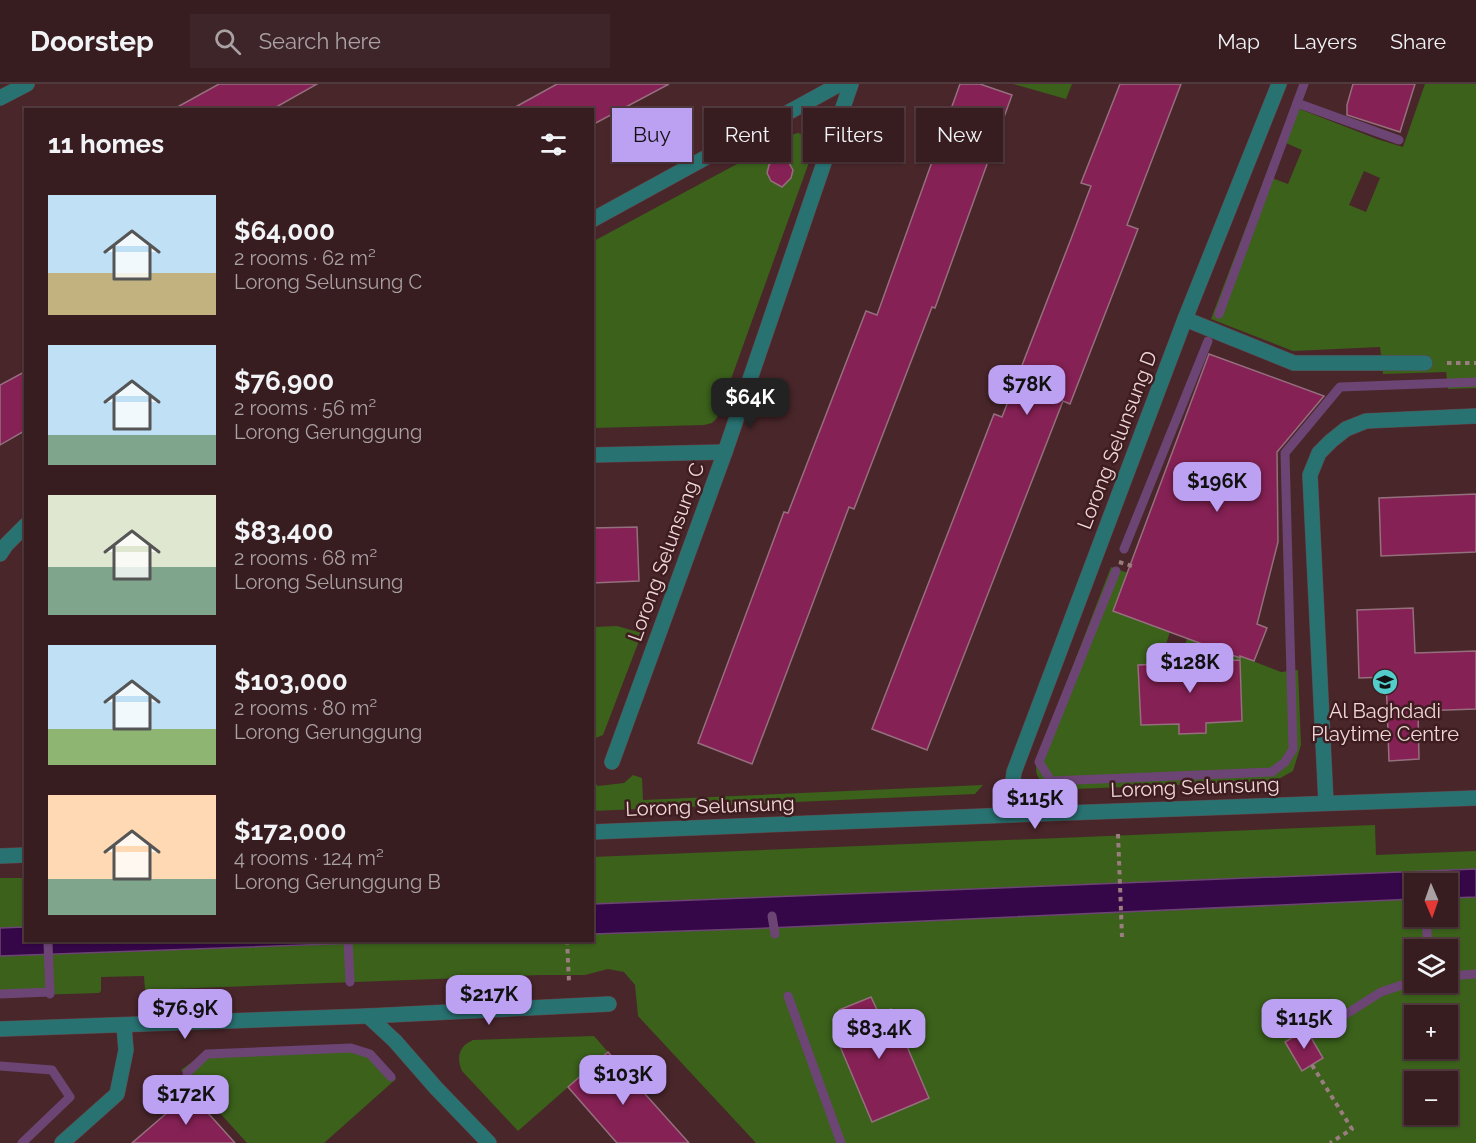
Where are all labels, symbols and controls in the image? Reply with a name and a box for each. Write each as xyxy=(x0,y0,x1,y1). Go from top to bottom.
search box xyxy=(190,14,610,68)
text: Doorstep xyxy=(30,25,154,58)
icon: search xyxy=(211,25,244,58)
text: Search here xyxy=(259,28,381,54)
text: Map xyxy=(1217,29,1260,54)
text: Layers xyxy=(1293,29,1357,54)
text: Share xyxy=(1390,29,1446,54)
chip: Buy xyxy=(612,108,692,162)
chip: Rent xyxy=(704,108,791,162)
chip: Filters xyxy=(803,108,904,162)
chip: New xyxy=(916,108,1003,162)
icon: filters xyxy=(537,128,570,161)
text: 11 homes xyxy=(48,129,164,159)
text: $64,000 xyxy=(234,216,335,246)
icon: home xyxy=(96,219,168,291)
text: 2 rooms · 62 m² xyxy=(234,246,376,270)
text: Lorong Selunsung C xyxy=(234,270,422,294)
street label: Lorong Selunsung D xyxy=(1072,348,1162,532)
pin: $78K xyxy=(991,365,1063,416)
text: $76,900 xyxy=(234,366,334,396)
icon: home xyxy=(96,369,168,441)
text: $78K xyxy=(1002,372,1052,396)
pin: $64K xyxy=(714,378,786,429)
text: $64K xyxy=(725,385,775,409)
text: 2 rooms · 56 m² xyxy=(234,396,376,420)
text: Lorong Gerunggung xyxy=(234,420,422,444)
street label: Lorong Selunsung C xyxy=(623,459,710,645)
pin: $196K xyxy=(1175,462,1259,513)
text: $196K xyxy=(1187,469,1247,493)
text: $83,400 xyxy=(234,516,334,546)
icon: home xyxy=(96,519,168,591)
text: 2 rooms · 68 m² xyxy=(234,546,377,570)
text: Lorong Selunsung xyxy=(234,570,403,594)
pin: $128K xyxy=(1148,643,1232,694)
text: $128K xyxy=(1160,650,1220,674)
text: $103,000 xyxy=(234,666,348,696)
school or university icon: Al Baghdadi Playtime Centre xyxy=(1370,667,1400,697)
icon: home xyxy=(96,669,168,741)
text: 2 rooms · 80 m² xyxy=(234,696,377,720)
place label: Al Baghdadi Playtime Centre xyxy=(1311,699,1459,746)
text: Lorong Gerunggung xyxy=(234,720,422,744)
street label: Lorong Selunsung xyxy=(1110,772,1280,802)
pin: $115K xyxy=(993,779,1077,830)
text: $115K xyxy=(1007,786,1063,810)
street label: Lorong Selunsung xyxy=(625,791,795,821)
text: $172,000 xyxy=(234,816,347,846)
icon: home xyxy=(96,819,168,891)
text: 4 rooms · 124 m² xyxy=(234,846,384,870)
text: Lorong Gerunggung B xyxy=(234,870,441,894)
north arrow xyxy=(1404,873,1458,927)
map controls xyxy=(1404,873,1458,1125)
button: layers xyxy=(1404,939,1458,993)
pin: $217K xyxy=(447,975,531,1026)
text: $217K xyxy=(460,982,518,1006)
pin: $76.9K xyxy=(136,989,234,1040)
text: $76.9K xyxy=(152,996,218,1020)
pin: $115K xyxy=(1262,999,1346,1050)
button: + xyxy=(1404,1005,1458,1059)
text: $115K xyxy=(1276,1006,1332,1030)
pin: $83.4K xyxy=(830,1009,928,1060)
text: $83.4K xyxy=(846,1016,912,1040)
pin: $103K xyxy=(581,1055,665,1106)
text: $103K xyxy=(593,1062,653,1086)
button: − xyxy=(1404,1071,1458,1125)
pin: $172K xyxy=(144,1075,228,1126)
text: $172K xyxy=(157,1082,215,1106)

